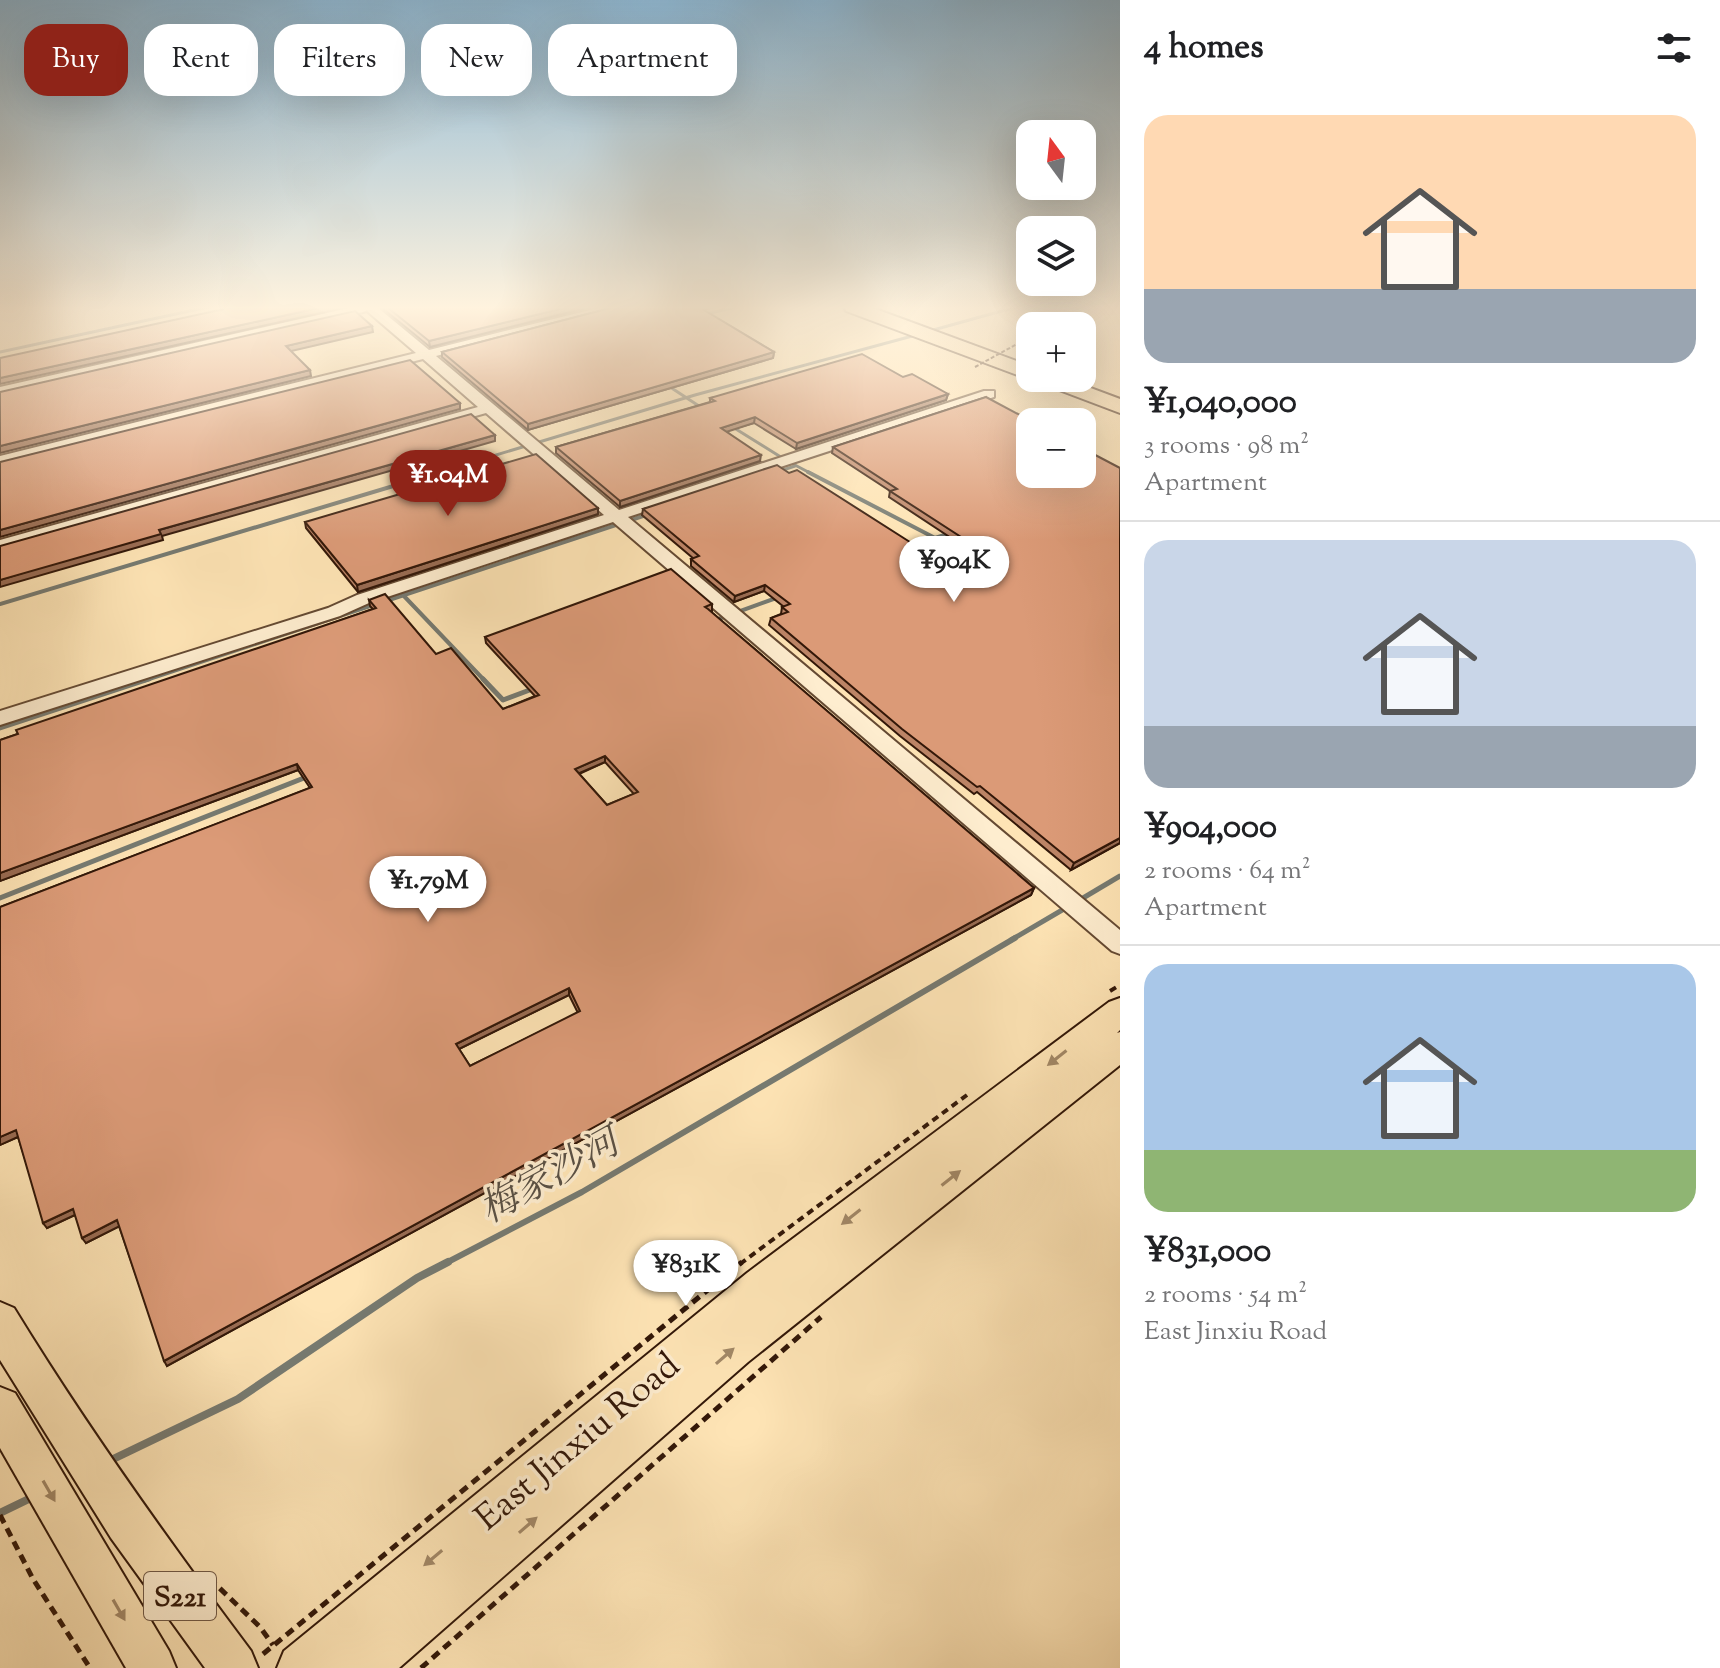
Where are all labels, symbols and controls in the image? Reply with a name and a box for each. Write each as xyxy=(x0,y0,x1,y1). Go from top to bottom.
chip: Buy xyxy=(24,24,128,96)
chip: Rent xyxy=(144,24,258,96)
chip: Filters xyxy=(274,24,405,96)
chip: New xyxy=(421,24,532,96)
chip: Apartment xyxy=(548,24,737,96)
text: 4 homes xyxy=(1144,24,1264,73)
icon: filters xyxy=(1652,26,1696,70)
north arrow xyxy=(1016,120,1096,200)
map controls xyxy=(1016,120,1096,488)
icon: home xyxy=(1348,167,1492,311)
button: layers xyxy=(1016,216,1096,296)
button: + xyxy=(1016,312,1096,392)
text: ¥1,040,000 xyxy=(1144,379,1297,428)
button: − xyxy=(1016,408,1096,488)
text: 3 rooms · 98 m² xyxy=(1144,428,1309,465)
pin: ¥1.04M xyxy=(383,450,513,518)
text: ¥1.04M xyxy=(408,457,488,494)
text: Apartment xyxy=(1144,465,1267,502)
pin: ¥904K xyxy=(898,536,1010,604)
text: ¥904K xyxy=(917,543,991,580)
icon: home xyxy=(1348,592,1492,736)
text: ¥904,000 xyxy=(1144,804,1277,853)
text: 2 rooms · 64 m² xyxy=(1144,853,1311,890)
pin: ¥1.79M xyxy=(363,856,493,924)
text: ¥1.79M xyxy=(387,863,469,900)
text: Apartment xyxy=(1144,890,1267,927)
icon: home xyxy=(1348,1016,1492,1160)
one-way arrow xyxy=(1047,1050,1067,1066)
water label: 梅家沙河 xyxy=(471,1115,636,1239)
one-way arrow xyxy=(941,1170,961,1186)
one-way arrow xyxy=(841,1209,861,1225)
text: ¥831,000 xyxy=(1144,1228,1271,1277)
pin: ¥831K xyxy=(630,1240,742,1308)
text: ¥831K xyxy=(651,1247,721,1284)
text: 2 rooms · 54 m² xyxy=(1144,1277,1307,1314)
text: East Jinxiu Road xyxy=(1144,1314,1327,1351)
street label: East Jinxiu Road xyxy=(465,1342,692,1544)
one-way arrow xyxy=(715,1347,735,1365)
one-way arrow xyxy=(42,1480,56,1502)
one-way arrow xyxy=(519,1517,538,1535)
one-way arrow xyxy=(423,1550,443,1566)
road number: S221 xyxy=(144,1572,216,1620)
one-way arrow xyxy=(112,1599,126,1622)

